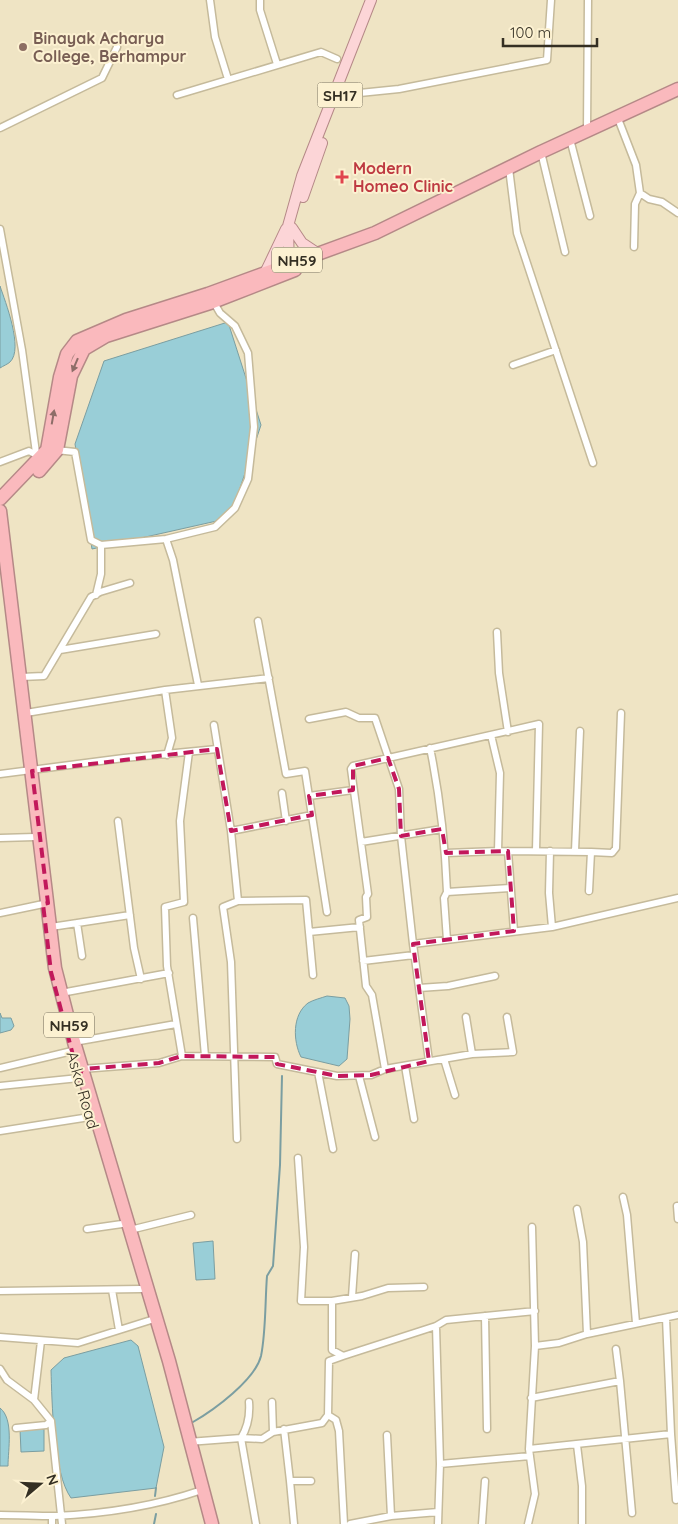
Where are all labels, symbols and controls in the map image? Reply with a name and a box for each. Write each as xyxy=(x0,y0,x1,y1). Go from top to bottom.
scale bar xyxy=(503,15,597,47)
text: 100 m xyxy=(510,23,551,42)
place label: Binayak Acharya College, Berhampur xyxy=(33,28,187,66)
marker: Binayak Acharya College, Berhampur xyxy=(17,41,29,53)
road number: SH17 xyxy=(318,82,362,108)
place label: Modern Homeo Clinic xyxy=(353,158,453,196)
marker: Modern Homeo Clinic xyxy=(335,170,349,184)
road number: NH59 xyxy=(272,248,322,272)
one-way arrow xyxy=(71,358,79,372)
one-way arrow xyxy=(50,409,58,425)
road number: NH59 xyxy=(44,1012,94,1038)
street label: Aska Road xyxy=(62,1049,104,1131)
north arrow xyxy=(15,1459,65,1509)
text: N xyxy=(42,1472,62,1488)

